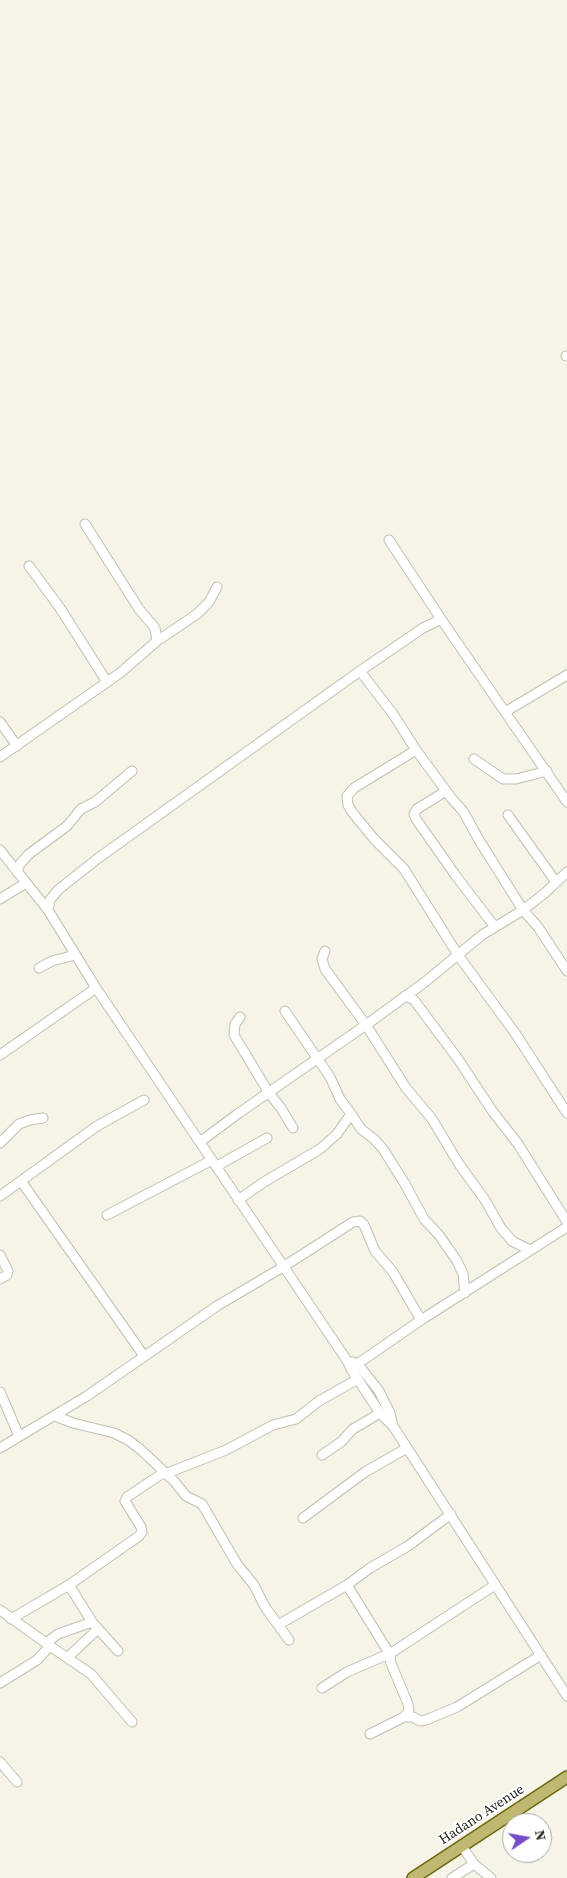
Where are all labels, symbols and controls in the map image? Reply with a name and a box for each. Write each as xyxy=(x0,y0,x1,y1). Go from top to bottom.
street label: Hadano Avenue xyxy=(436,1781,528,1849)
north arrow xyxy=(502,1813,552,1863)
text: N xyxy=(530,1828,552,1842)

